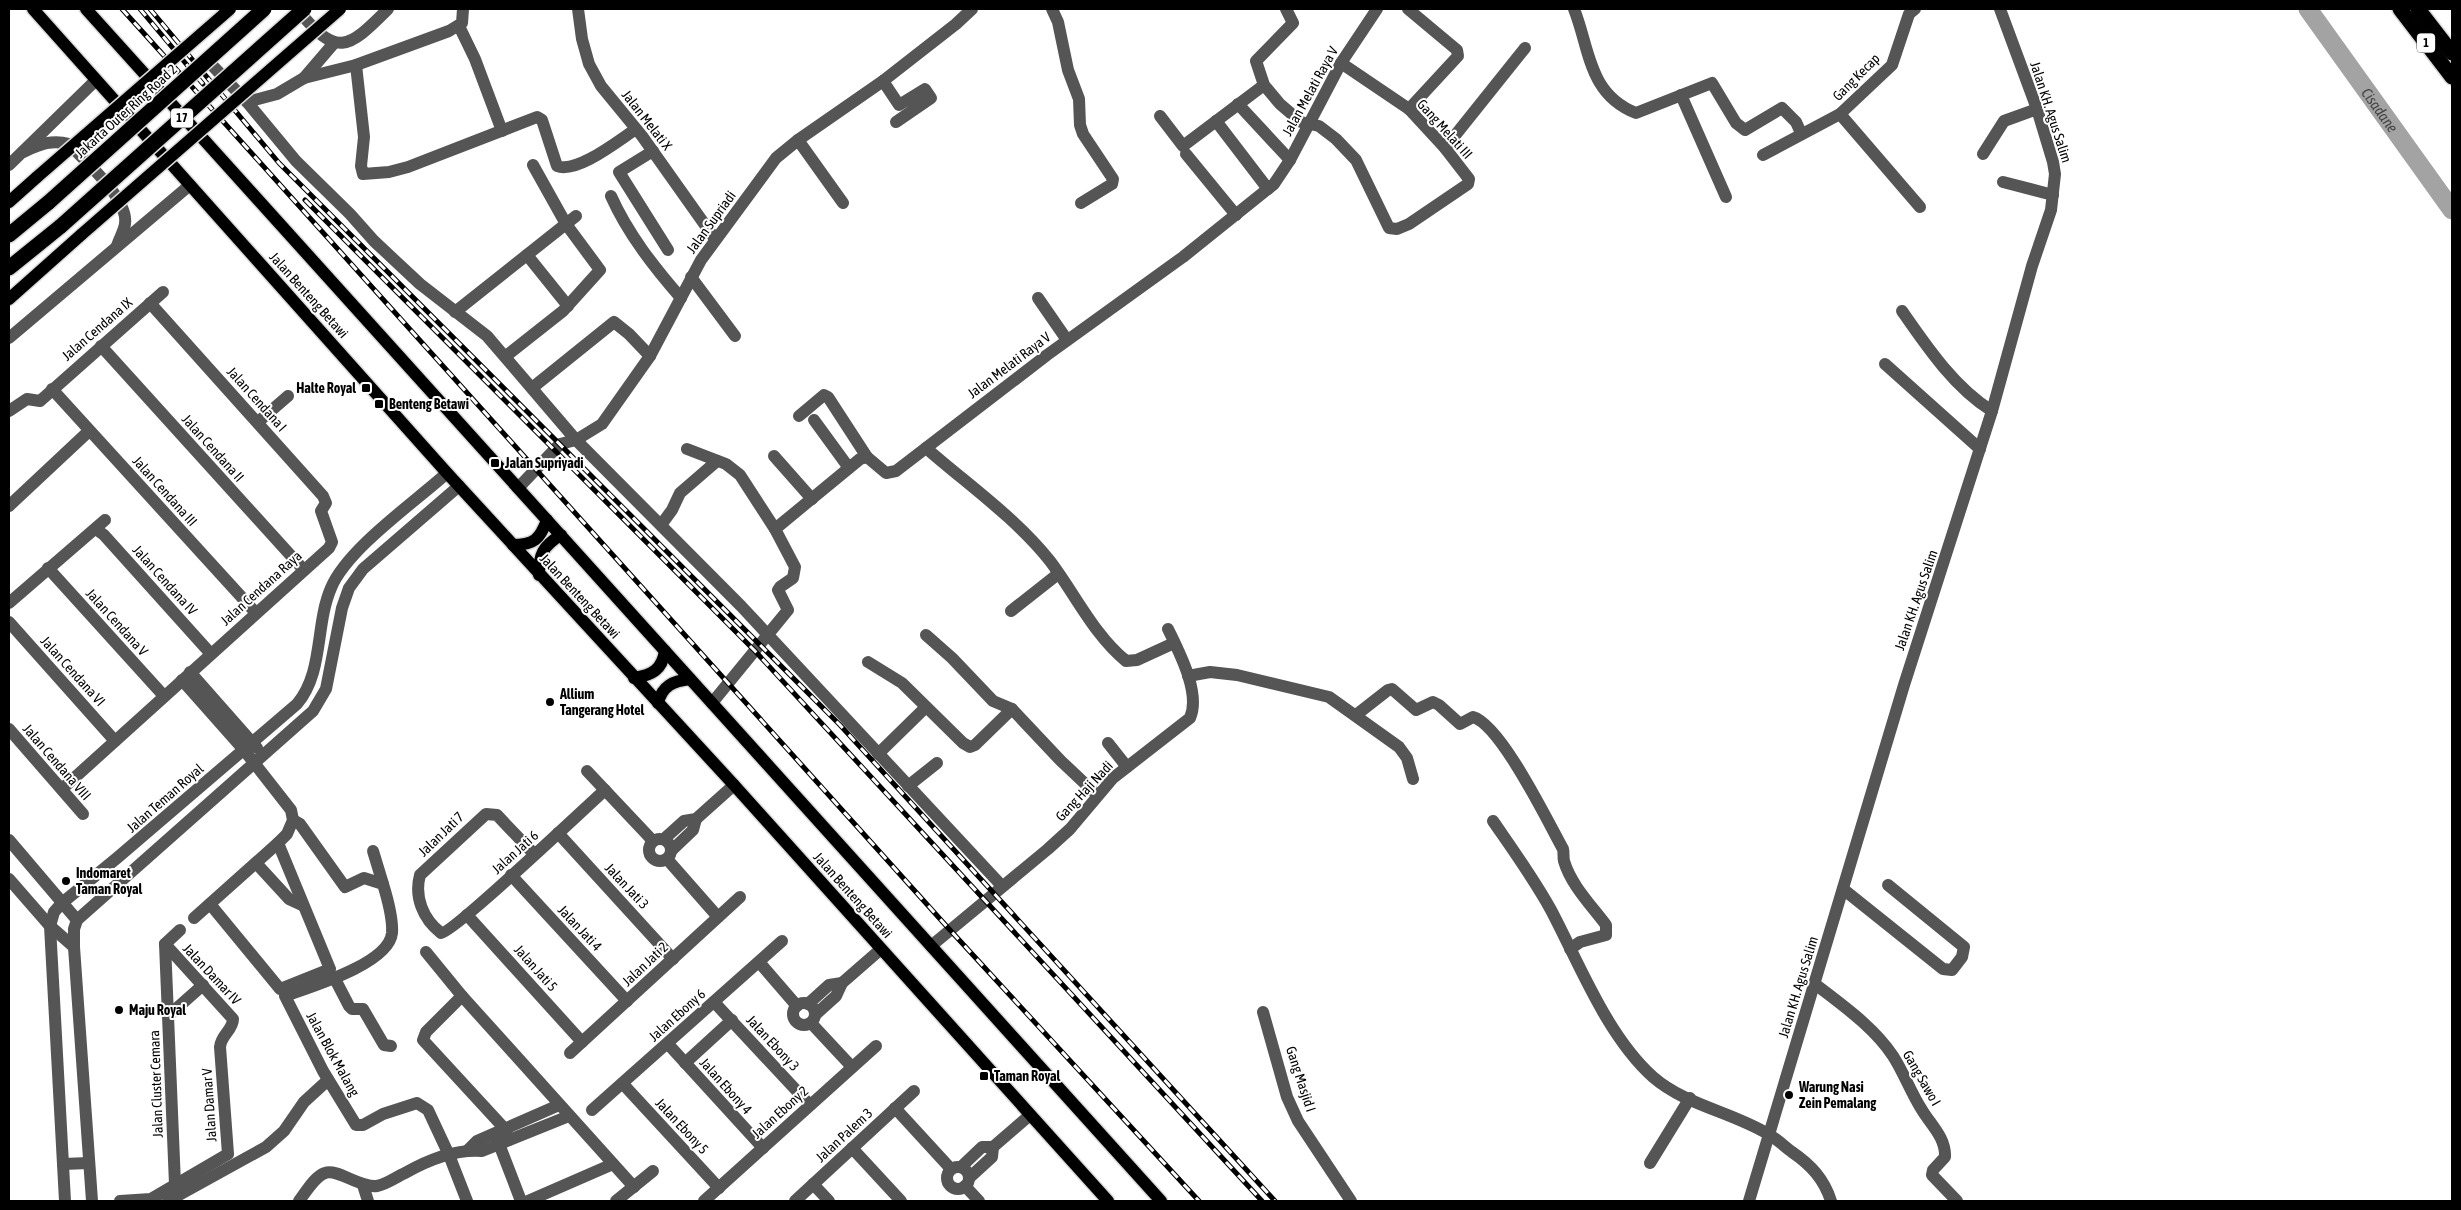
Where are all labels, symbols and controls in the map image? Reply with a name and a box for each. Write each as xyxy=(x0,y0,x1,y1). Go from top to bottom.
road number: 1 xyxy=(2417,34,2435,52)
street label: Jalan Melati Raya V xyxy=(1279,44,1341,138)
street label: Gang Kecap xyxy=(1829,50,1883,104)
street label: Jalan KH. Agus Salim xyxy=(2027,59,2075,165)
street label: Jakarta Outer Ring Road 2 xyxy=(72,61,180,161)
water label: Cisadane xyxy=(2359,84,2402,136)
street label: Jalan Melati X xyxy=(619,87,676,154)
street label: Gang Melati III xyxy=(1414,96,1476,162)
road number: 17 xyxy=(171,109,193,128)
street label: Jalan Supriadi xyxy=(683,188,739,256)
street label: Jalan Benteng Betawi xyxy=(266,249,352,341)
street label: Jalan Cendana IX xyxy=(59,294,136,364)
street label: Jalan Melati Raya V xyxy=(964,329,1054,401)
street label: Jalan Cendana I xyxy=(224,363,290,435)
place label: Halte Royal xyxy=(296,380,356,396)
marker: Halte Royal xyxy=(360,382,372,394)
place label: Benteng Betawi xyxy=(389,396,469,412)
marker: Benteng Betawi xyxy=(373,398,385,410)
street label: Jalan Cendana II xyxy=(179,411,247,485)
street label: Jalan Cendana III xyxy=(129,453,201,529)
place label: Jalan Supriyadi xyxy=(504,455,584,471)
marker: Jalan Supriyadi xyxy=(489,457,501,469)
street label: Jalan Cendana IV xyxy=(130,542,201,618)
street label: Jalan Cendana Raya xyxy=(217,547,305,629)
street label: Jalan KH. Agus Salim xyxy=(1891,548,1941,652)
street label: Jalan Benteng Betawi xyxy=(537,550,623,642)
street label: Jalan Cendana V xyxy=(83,585,151,659)
street label: Jalan Cendana VI xyxy=(38,633,108,709)
place label: Allium Tangerang Hotel xyxy=(559,686,645,718)
marker: Allium Tangerang Hotel xyxy=(544,696,556,708)
street label: Jalan Cendana VIII xyxy=(20,721,94,803)
street label: Gang Haji Nadi xyxy=(1052,758,1116,824)
street label: Jalan Teman Royal xyxy=(123,760,207,836)
street label: Jalan Jati 7 xyxy=(415,809,467,859)
street label: Jalan Jati 6 xyxy=(489,827,542,877)
street label: Jalan Benteng Betawi xyxy=(810,849,896,941)
street label: Jalan Jati 3 xyxy=(602,860,652,912)
place label: Indomaret Taman Royal xyxy=(76,865,143,897)
marker: Indomaret Taman Royal xyxy=(60,875,72,887)
street label: Jalan Jati 4 xyxy=(555,902,605,954)
street label: Jalan KH. Agus Salim xyxy=(1775,934,1821,1040)
street label: Jalan Jati 2 xyxy=(619,939,671,989)
street label: Jalan Damar IV xyxy=(180,940,244,1008)
street label: Jalan Jati 5 xyxy=(511,942,561,994)
street label: Jalan Ebony 6 xyxy=(646,985,709,1044)
place label: Maju Royal xyxy=(129,1002,186,1018)
marker: Maju Royal xyxy=(113,1004,125,1016)
street label: Jalan Blok Malang xyxy=(303,1009,363,1099)
street label: Jalan Ebony 3 xyxy=(743,1012,803,1074)
street label: Jalan Cluster Cemara xyxy=(146,1030,166,1138)
street label: Gang Masjid I xyxy=(1283,1044,1319,1114)
street label: Gang Sawo I xyxy=(1900,1047,1944,1109)
street label: Jalan Ebony 4 xyxy=(697,1055,756,1118)
street label: Jalan Damar V xyxy=(198,1068,220,1142)
place label: Taman Royal xyxy=(994,1068,1061,1084)
marker: Taman Royal xyxy=(978,1070,990,1082)
place label: Warung Nasi Zein Pemalang xyxy=(1798,1079,1877,1111)
street label: Jalan Ebony 2 xyxy=(749,1083,811,1141)
marker: Warung Nasi Zein Pemalang xyxy=(1783,1089,1795,1101)
street label: Jalan Ebony 5 xyxy=(652,1095,712,1157)
street label: Jalan Palem 3 xyxy=(812,1105,876,1165)

